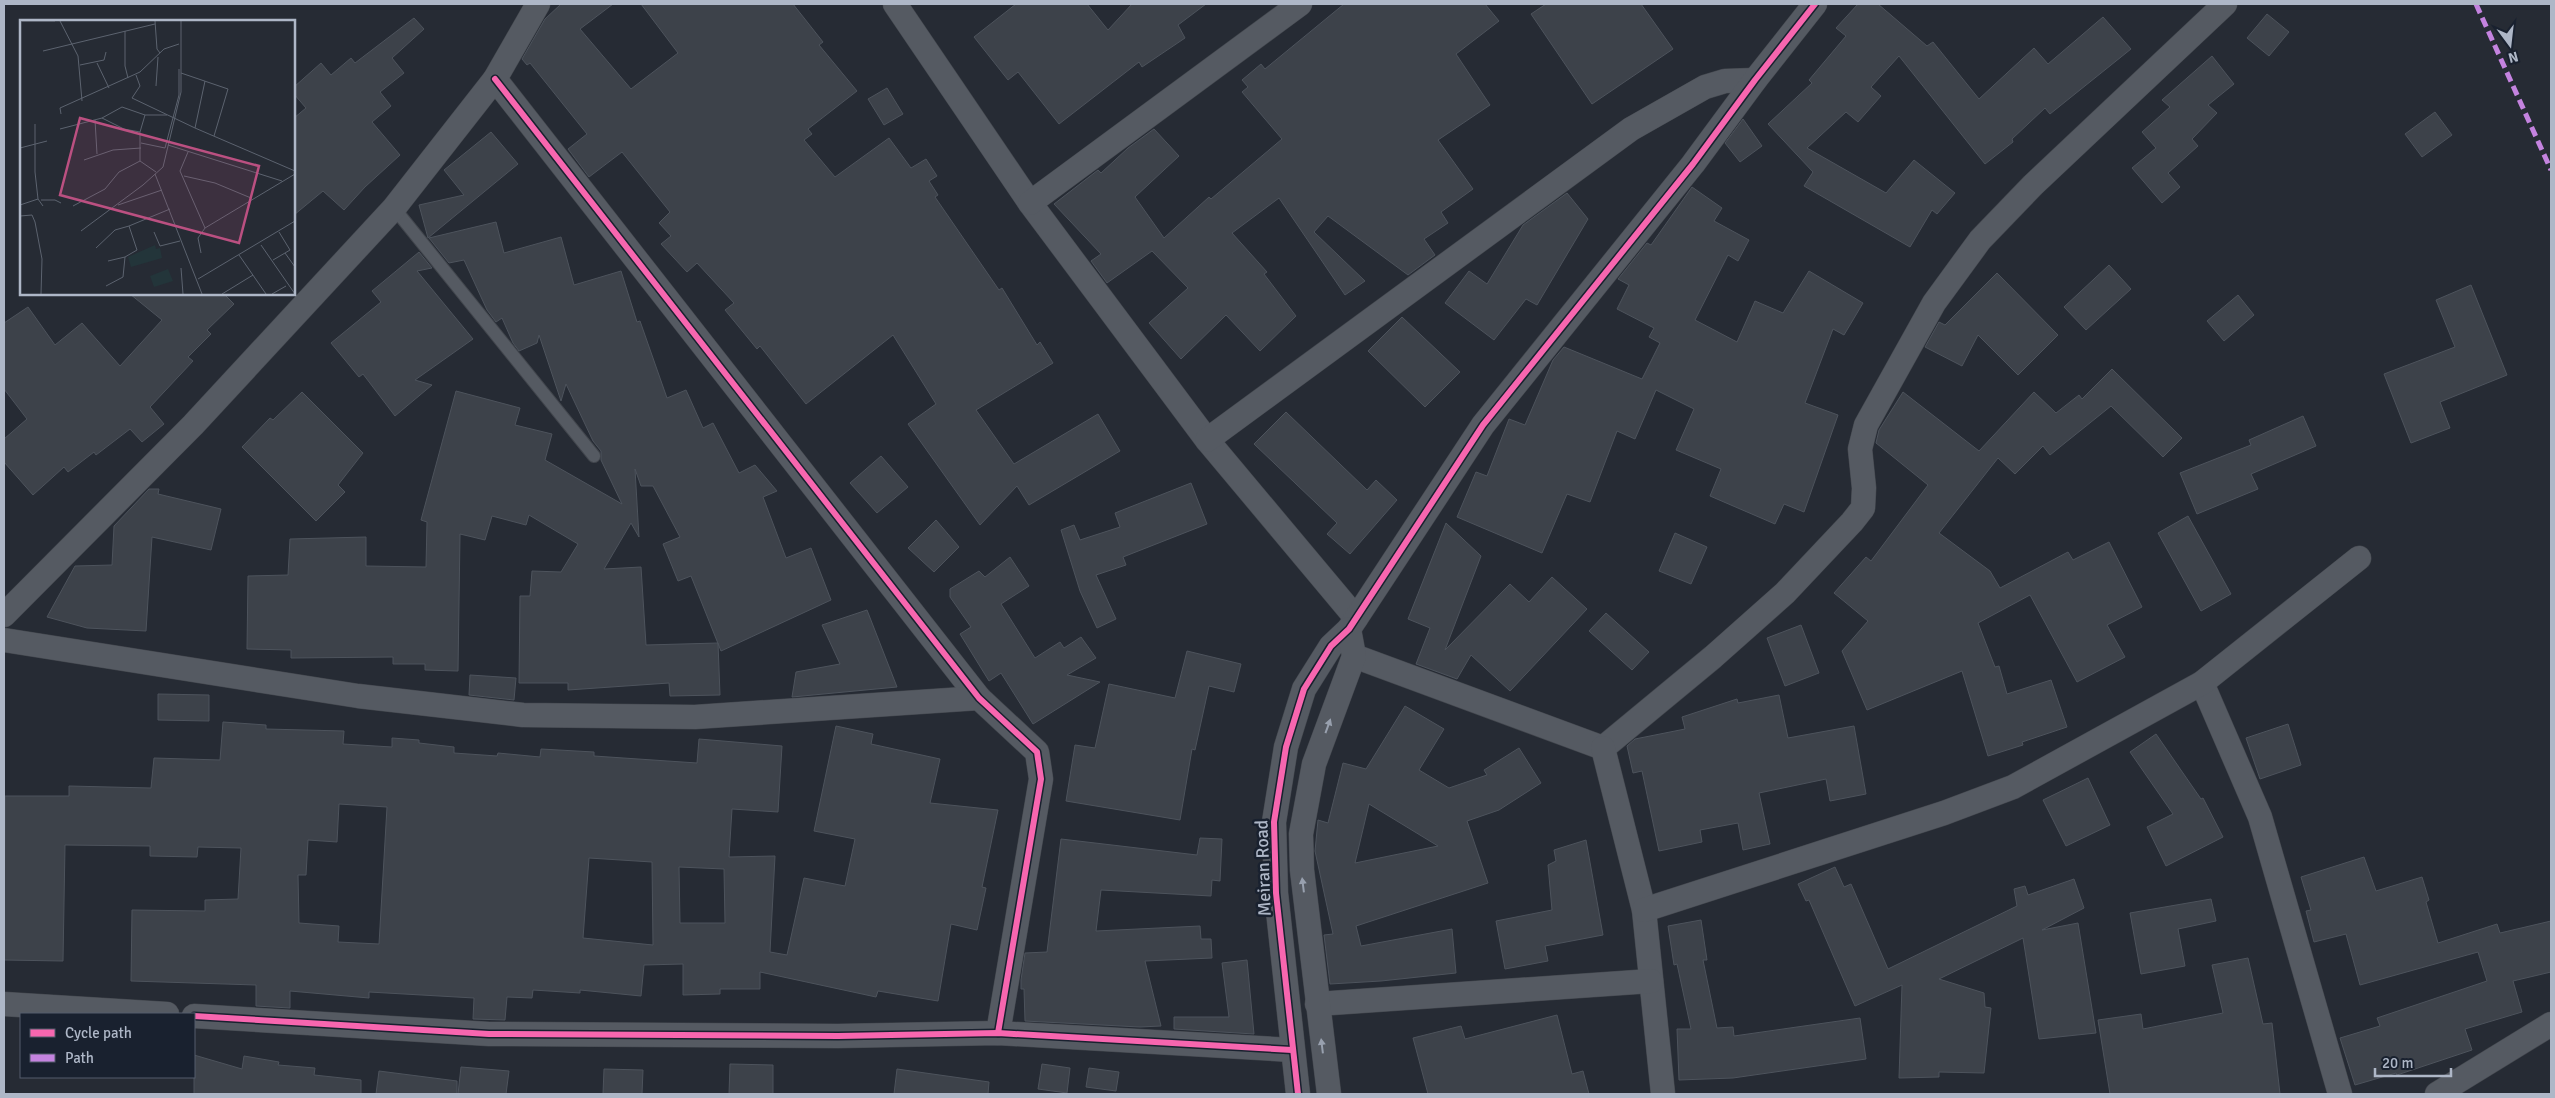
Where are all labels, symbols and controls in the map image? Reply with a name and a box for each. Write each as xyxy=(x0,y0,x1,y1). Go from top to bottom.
inset map xyxy=(20,20,295,295)
north arrow xyxy=(2485,20,2535,70)
text: N xyxy=(2506,48,2520,67)
one-way arrow xyxy=(1324,718,1332,733)
street label: Meiran Road xyxy=(1250,819,1276,917)
one-way arrow xyxy=(1299,876,1307,892)
legend xyxy=(20,1013,195,1078)
text: Cycle path xyxy=(65,1024,132,1042)
one-way arrow xyxy=(1318,1038,1326,1054)
scale bar xyxy=(2375,1046,2451,1078)
text: Path xyxy=(65,1049,94,1067)
text: 20 m xyxy=(2382,1054,2413,1072)

